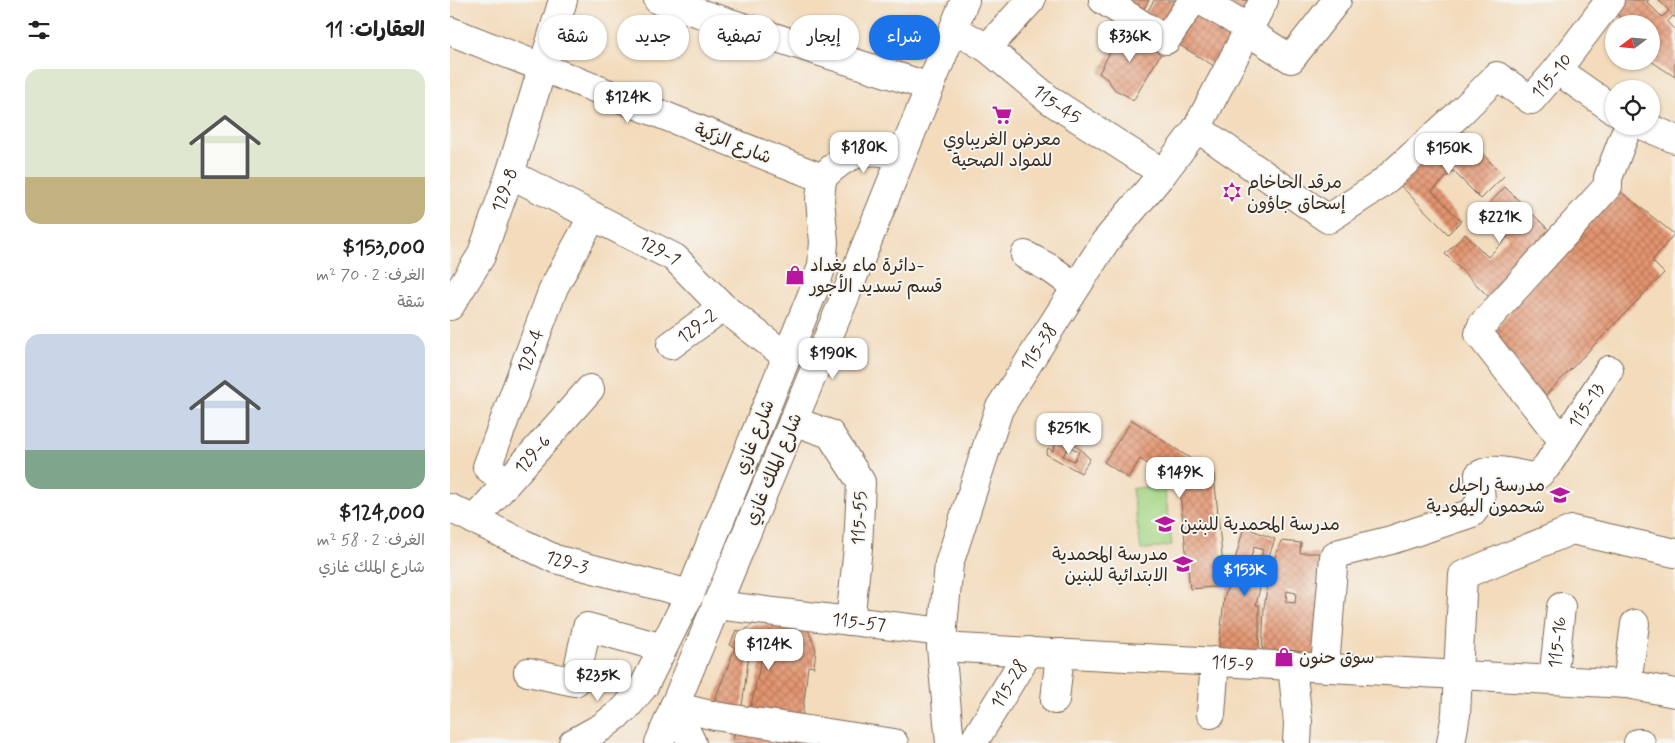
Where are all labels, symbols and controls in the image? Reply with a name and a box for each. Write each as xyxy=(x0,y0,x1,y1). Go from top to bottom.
chip: شقة xyxy=(539,15,607,60)
chip: جديد xyxy=(617,15,689,60)
chip: تصفية xyxy=(699,15,779,60)
chip: إيجار xyxy=(789,15,859,60)
chip: شراء xyxy=(869,15,940,60)
north arrow xyxy=(1605,15,1660,70)
map controls xyxy=(1605,15,1660,135)
icon: filters xyxy=(25,16,53,44)
text: العقارات: 11 xyxy=(325,16,425,44)
pin: $336K xyxy=(1095,20,1165,63)
text: $336K xyxy=(1109,26,1151,47)
street label: 115-10 xyxy=(1526,49,1578,104)
street label: 115-45 xyxy=(1027,80,1085,130)
button: locate xyxy=(1605,80,1660,135)
pin: $124K xyxy=(593,82,663,124)
text: $124K xyxy=(605,87,651,108)
icon: home xyxy=(180,102,270,192)
supermarket icon: معرض الغريباوي للمواد الصحية xyxy=(991,104,1013,126)
street label: شارع الزكية xyxy=(691,118,775,170)
place label: معرض الغريباوي للمواد الصحية xyxy=(943,128,1061,173)
pin: $180K xyxy=(829,132,899,174)
pin: $150K xyxy=(1414,132,1484,175)
text: $180K xyxy=(841,137,887,158)
text: $150K xyxy=(1426,138,1472,159)
street label: 129-8 xyxy=(486,165,524,216)
place label: مرقد الحاخام إسحاق جاؤون xyxy=(1247,171,1345,216)
synagogue icon: مرقد الحاخام إسحاق جاؤون xyxy=(1221,181,1243,203)
pin: $221K xyxy=(1465,202,1535,244)
text: $221K xyxy=(1478,207,1522,228)
street label: 129-1 xyxy=(635,231,686,270)
text: $153,000 xyxy=(343,234,425,262)
place label: دائرة ماء بغداد- قسم تسديد الأجور xyxy=(808,254,943,300)
shop icon: دائرة ماء بغداد- قسم تسديد الأجور xyxy=(784,264,806,286)
text: الغرف: 2 · 70 m² xyxy=(316,265,425,286)
text: شقة xyxy=(397,292,425,313)
street label: 129-2 xyxy=(673,304,722,350)
street label: 115-38 xyxy=(1015,319,1063,376)
street label: 129-4 xyxy=(512,326,550,377)
pin: $190K xyxy=(798,338,868,380)
text: $190K xyxy=(809,343,857,364)
icon: home xyxy=(180,367,270,457)
street label: 115-13 xyxy=(1563,378,1611,433)
street label: شارع غازي xyxy=(729,396,781,478)
street label: شارع الملك غازي xyxy=(739,410,808,529)
pin: $251K xyxy=(1034,412,1104,455)
text: $251K xyxy=(1047,418,1091,439)
street label: 129-6 xyxy=(509,430,557,479)
pin: $149K xyxy=(1145,456,1215,499)
text: $149K xyxy=(1157,462,1203,483)
place label: مدرسة راحيل شحمون اليهودية xyxy=(1427,474,1545,519)
school or university icon: مدرسة راحيل شحمون اليهودية xyxy=(1549,484,1571,506)
street label: 115-55 xyxy=(847,490,873,546)
text: $124,000 xyxy=(339,499,425,527)
school or university icon: مدرسة المحمدية للبنين xyxy=(1154,513,1176,535)
place label: مدرسة المحمدية للبنين xyxy=(1180,513,1340,537)
text: الغرف: 2 · 58 m² xyxy=(317,530,425,551)
place label: مدرسة المحمدية الابتدائية للبنين xyxy=(1052,543,1168,588)
street label: 129-3 xyxy=(541,545,591,580)
school or university icon: مدرسة المحمدية الابتدائية للبنين xyxy=(1172,553,1194,575)
pin: $153K xyxy=(1210,554,1280,597)
text: شارع الملك غازي xyxy=(318,557,425,578)
text: $153K xyxy=(1224,560,1266,581)
street label: 115-57 xyxy=(831,608,887,638)
street label: 115-16 xyxy=(1543,615,1573,669)
pin: $124K xyxy=(734,628,804,671)
text: $124K xyxy=(746,634,792,655)
shop icon: سوق حنون xyxy=(1273,646,1295,668)
place label: سوق حنون xyxy=(1299,646,1375,670)
street label: 115-9 xyxy=(1211,651,1255,677)
street label: 115-28 xyxy=(986,656,1034,713)
pin: $235K xyxy=(563,660,633,702)
text: $235K xyxy=(576,665,620,686)

